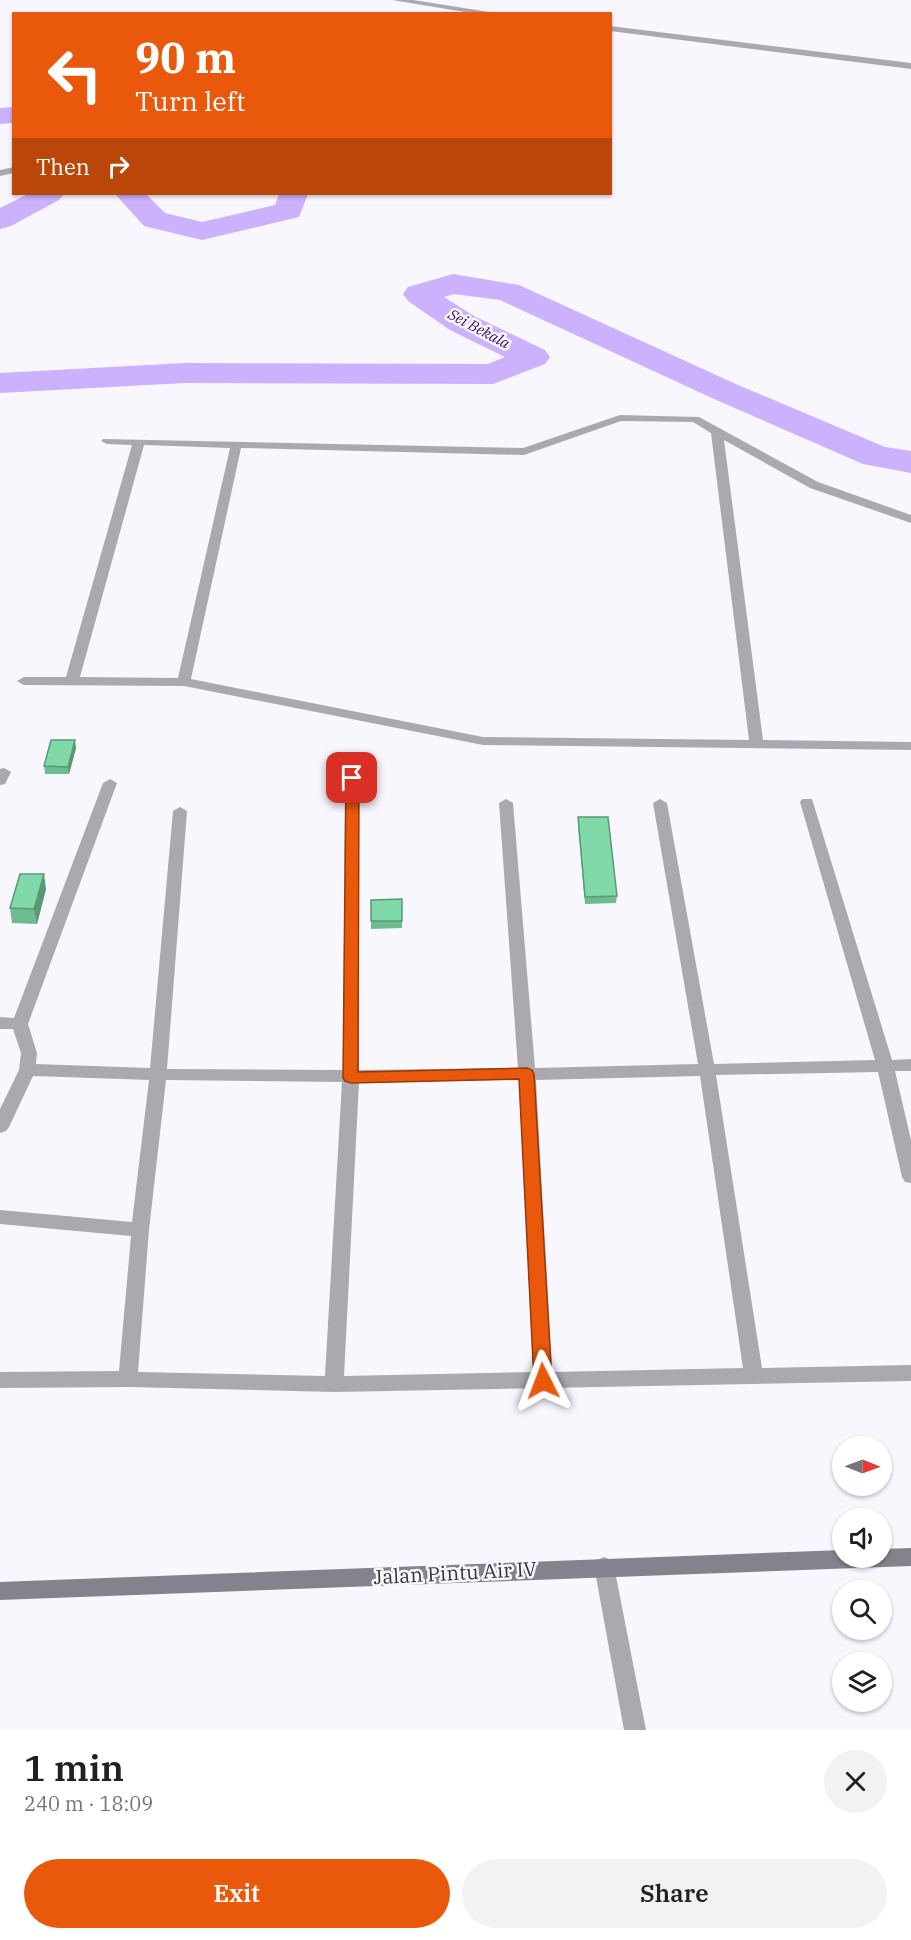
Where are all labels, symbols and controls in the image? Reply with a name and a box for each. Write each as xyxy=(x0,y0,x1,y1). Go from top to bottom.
text: 90 m xyxy=(135,30,236,85)
icon: left xyxy=(36,36,114,114)
text: Turn left xyxy=(135,83,246,118)
icon: right xyxy=(102,150,135,183)
text: Then xyxy=(36,152,90,181)
water label: Sei Bekala xyxy=(444,304,514,353)
pin xyxy=(326,752,377,803)
icon: arrive xyxy=(335,761,368,794)
position arrow xyxy=(511,1349,575,1413)
north arrow xyxy=(832,1436,892,1496)
map controls xyxy=(832,1436,892,1712)
button: sound xyxy=(832,1508,892,1568)
street label: Jalan Pintu Air IV xyxy=(373,1555,537,1590)
button: search xyxy=(832,1580,892,1640)
button: layers xyxy=(832,1652,892,1712)
text: 1 min xyxy=(24,1744,124,1791)
button: close xyxy=(824,1750,887,1813)
text: 240 m · 18:09 xyxy=(24,1790,153,1817)
button: Exit xyxy=(24,1859,450,1928)
button: Share xyxy=(462,1859,887,1928)

